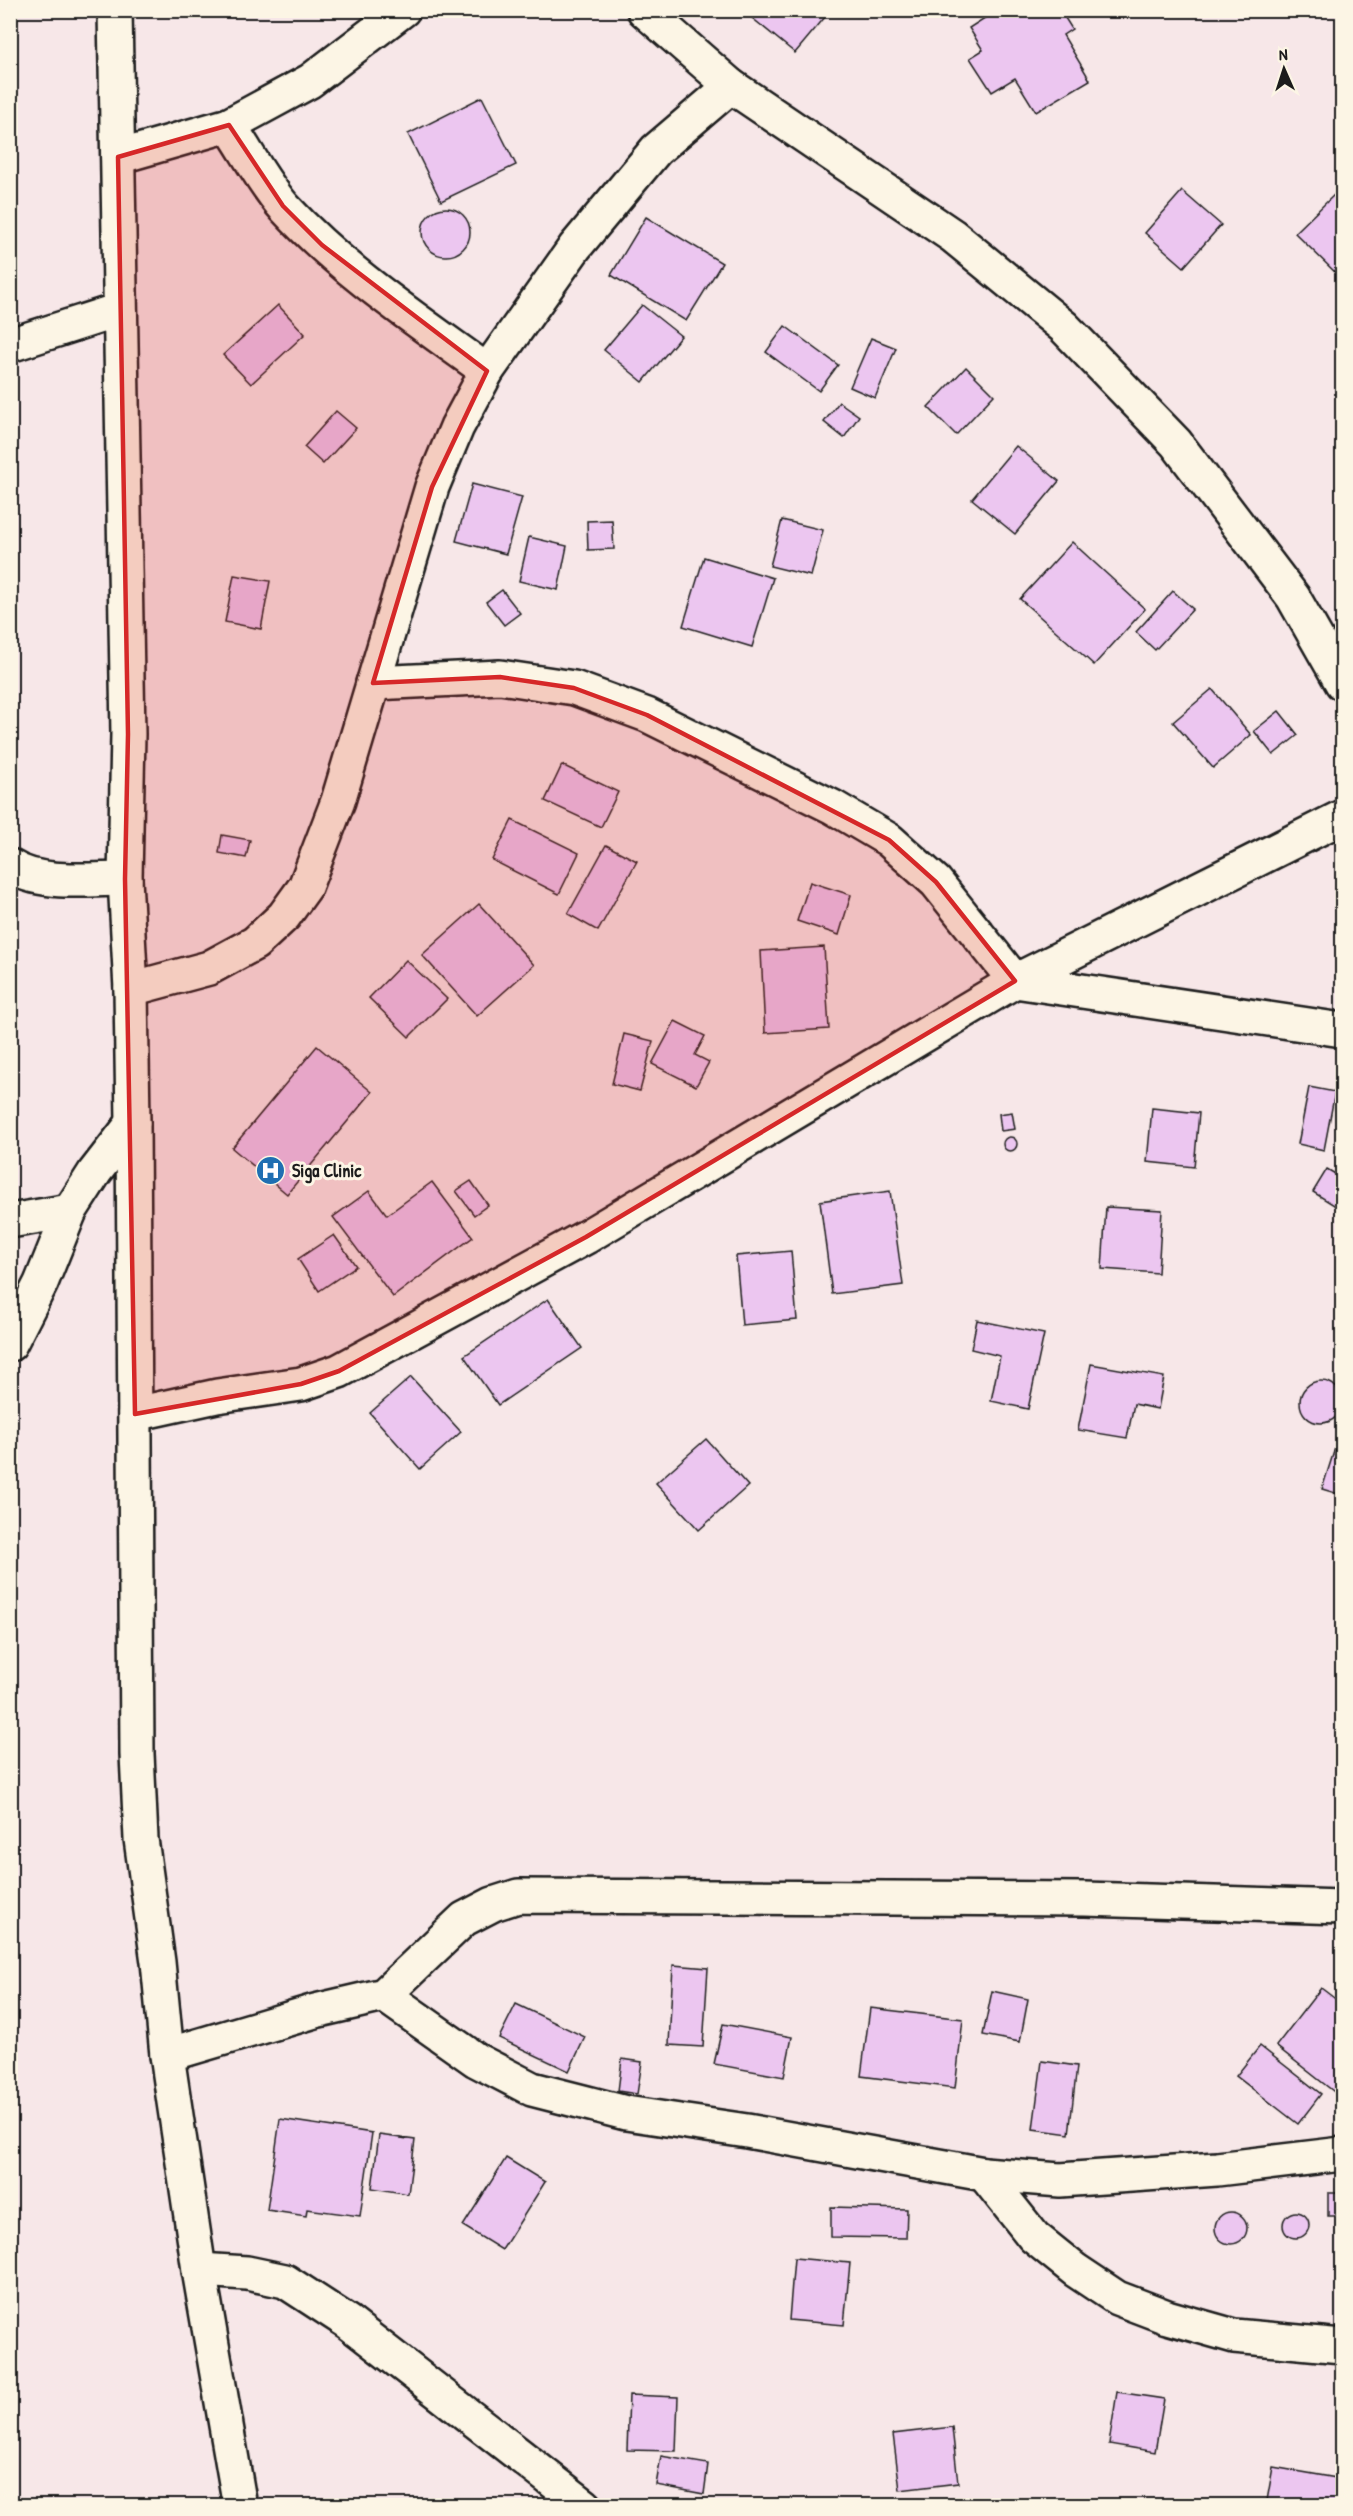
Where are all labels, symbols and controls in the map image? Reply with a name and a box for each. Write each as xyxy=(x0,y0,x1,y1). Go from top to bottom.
north arrow xyxy=(1254,39,1314,99)
text: N xyxy=(1278,43,1289,65)
hospital icon: Siga Clinic xyxy=(255,1155,287,1187)
place label: Siga Clinic xyxy=(292,1158,362,1184)

